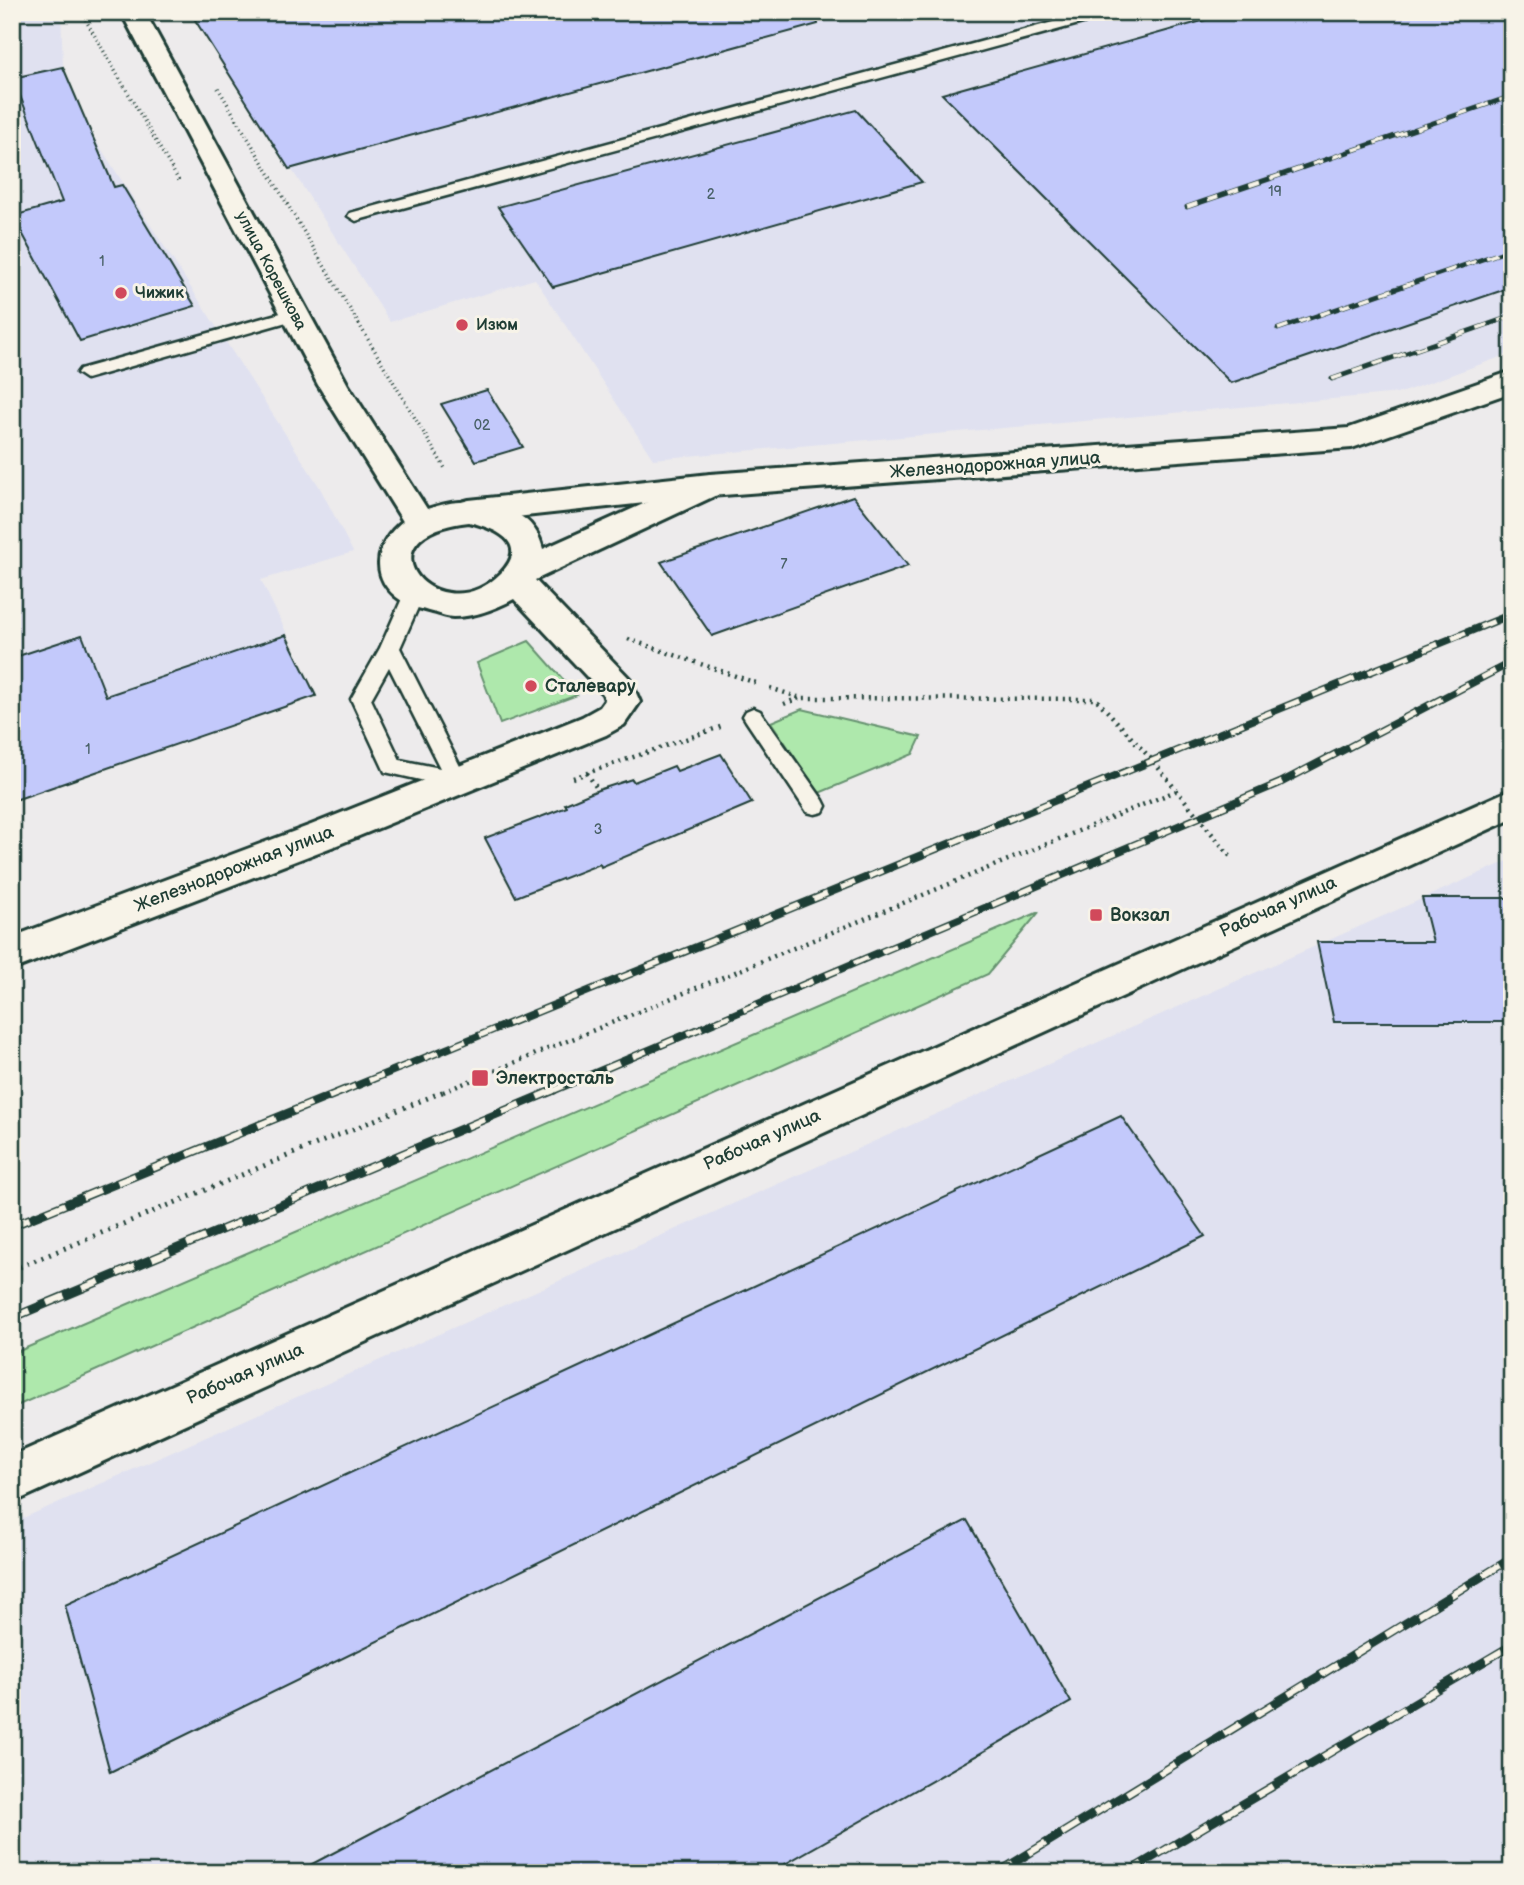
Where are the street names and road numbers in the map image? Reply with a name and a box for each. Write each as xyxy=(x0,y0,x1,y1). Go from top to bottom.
street label: улица Корешкова xyxy=(232,208,311,334)
street label: Железнодорожная улица xyxy=(889,447,1102,483)
street label: Железнодорожная улица xyxy=(132,821,337,917)
street label: Рабочая улица xyxy=(1216,872,1340,942)
street label: Рабочая улица xyxy=(700,1105,824,1175)
street label: Рабочая улица xyxy=(183,1339,307,1409)

